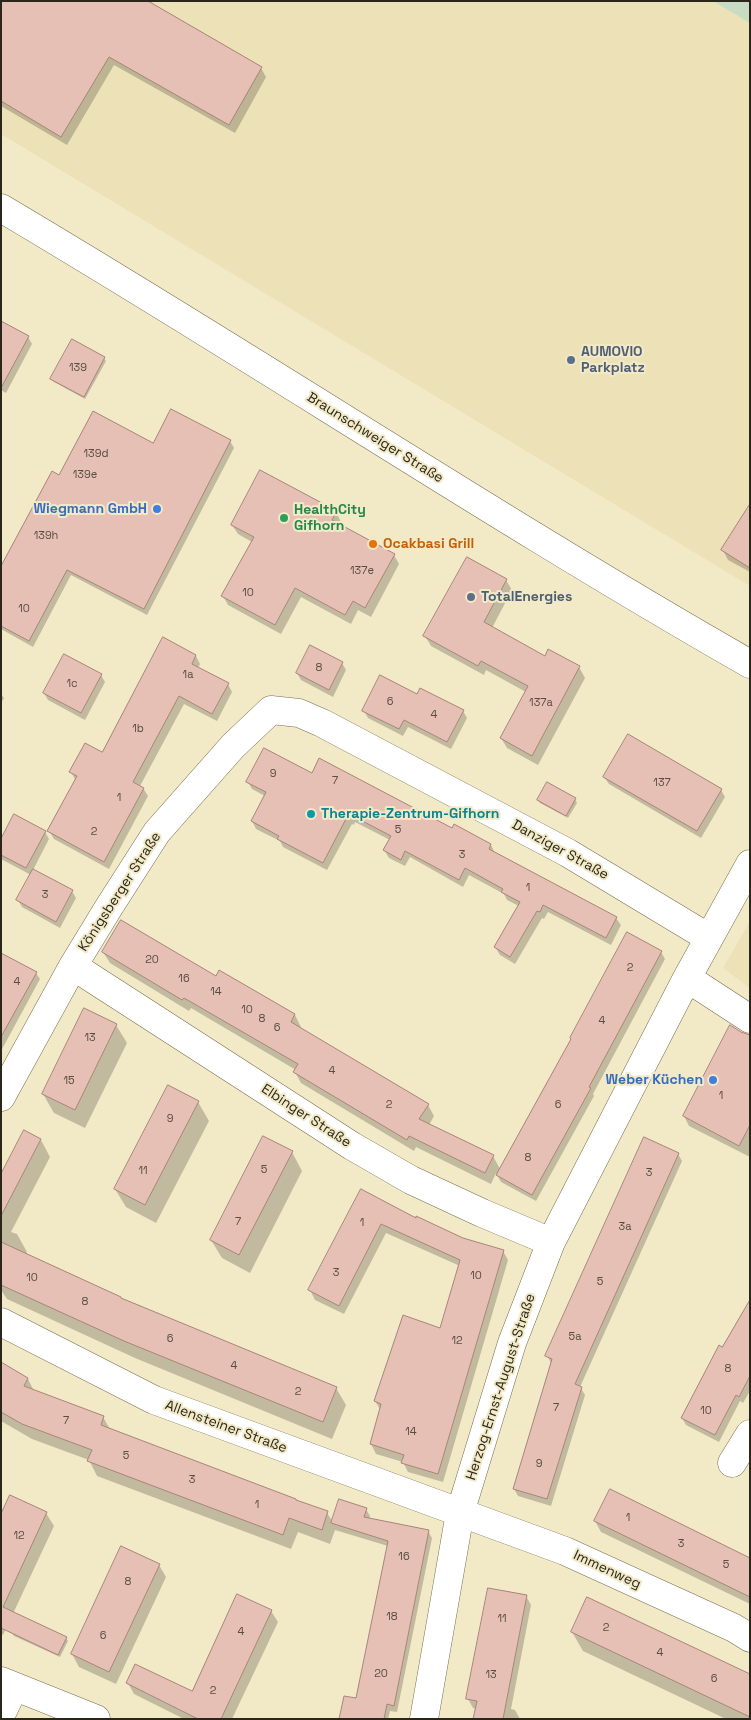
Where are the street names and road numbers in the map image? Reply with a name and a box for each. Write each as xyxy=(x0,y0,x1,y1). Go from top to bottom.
street label: Braunschweiger Straße xyxy=(304,389,446,487)
street label: Danziger Straße xyxy=(509,816,611,884)
street label: Königsberger Straße xyxy=(75,829,165,955)
street label: Elbinger Straße xyxy=(258,1081,354,1151)
street label: Herzog-Ernst-August-Straße xyxy=(463,1292,539,1482)
street label: Allensteiner Straße xyxy=(163,1397,289,1457)
street label: Immenweg xyxy=(571,1547,643,1593)

